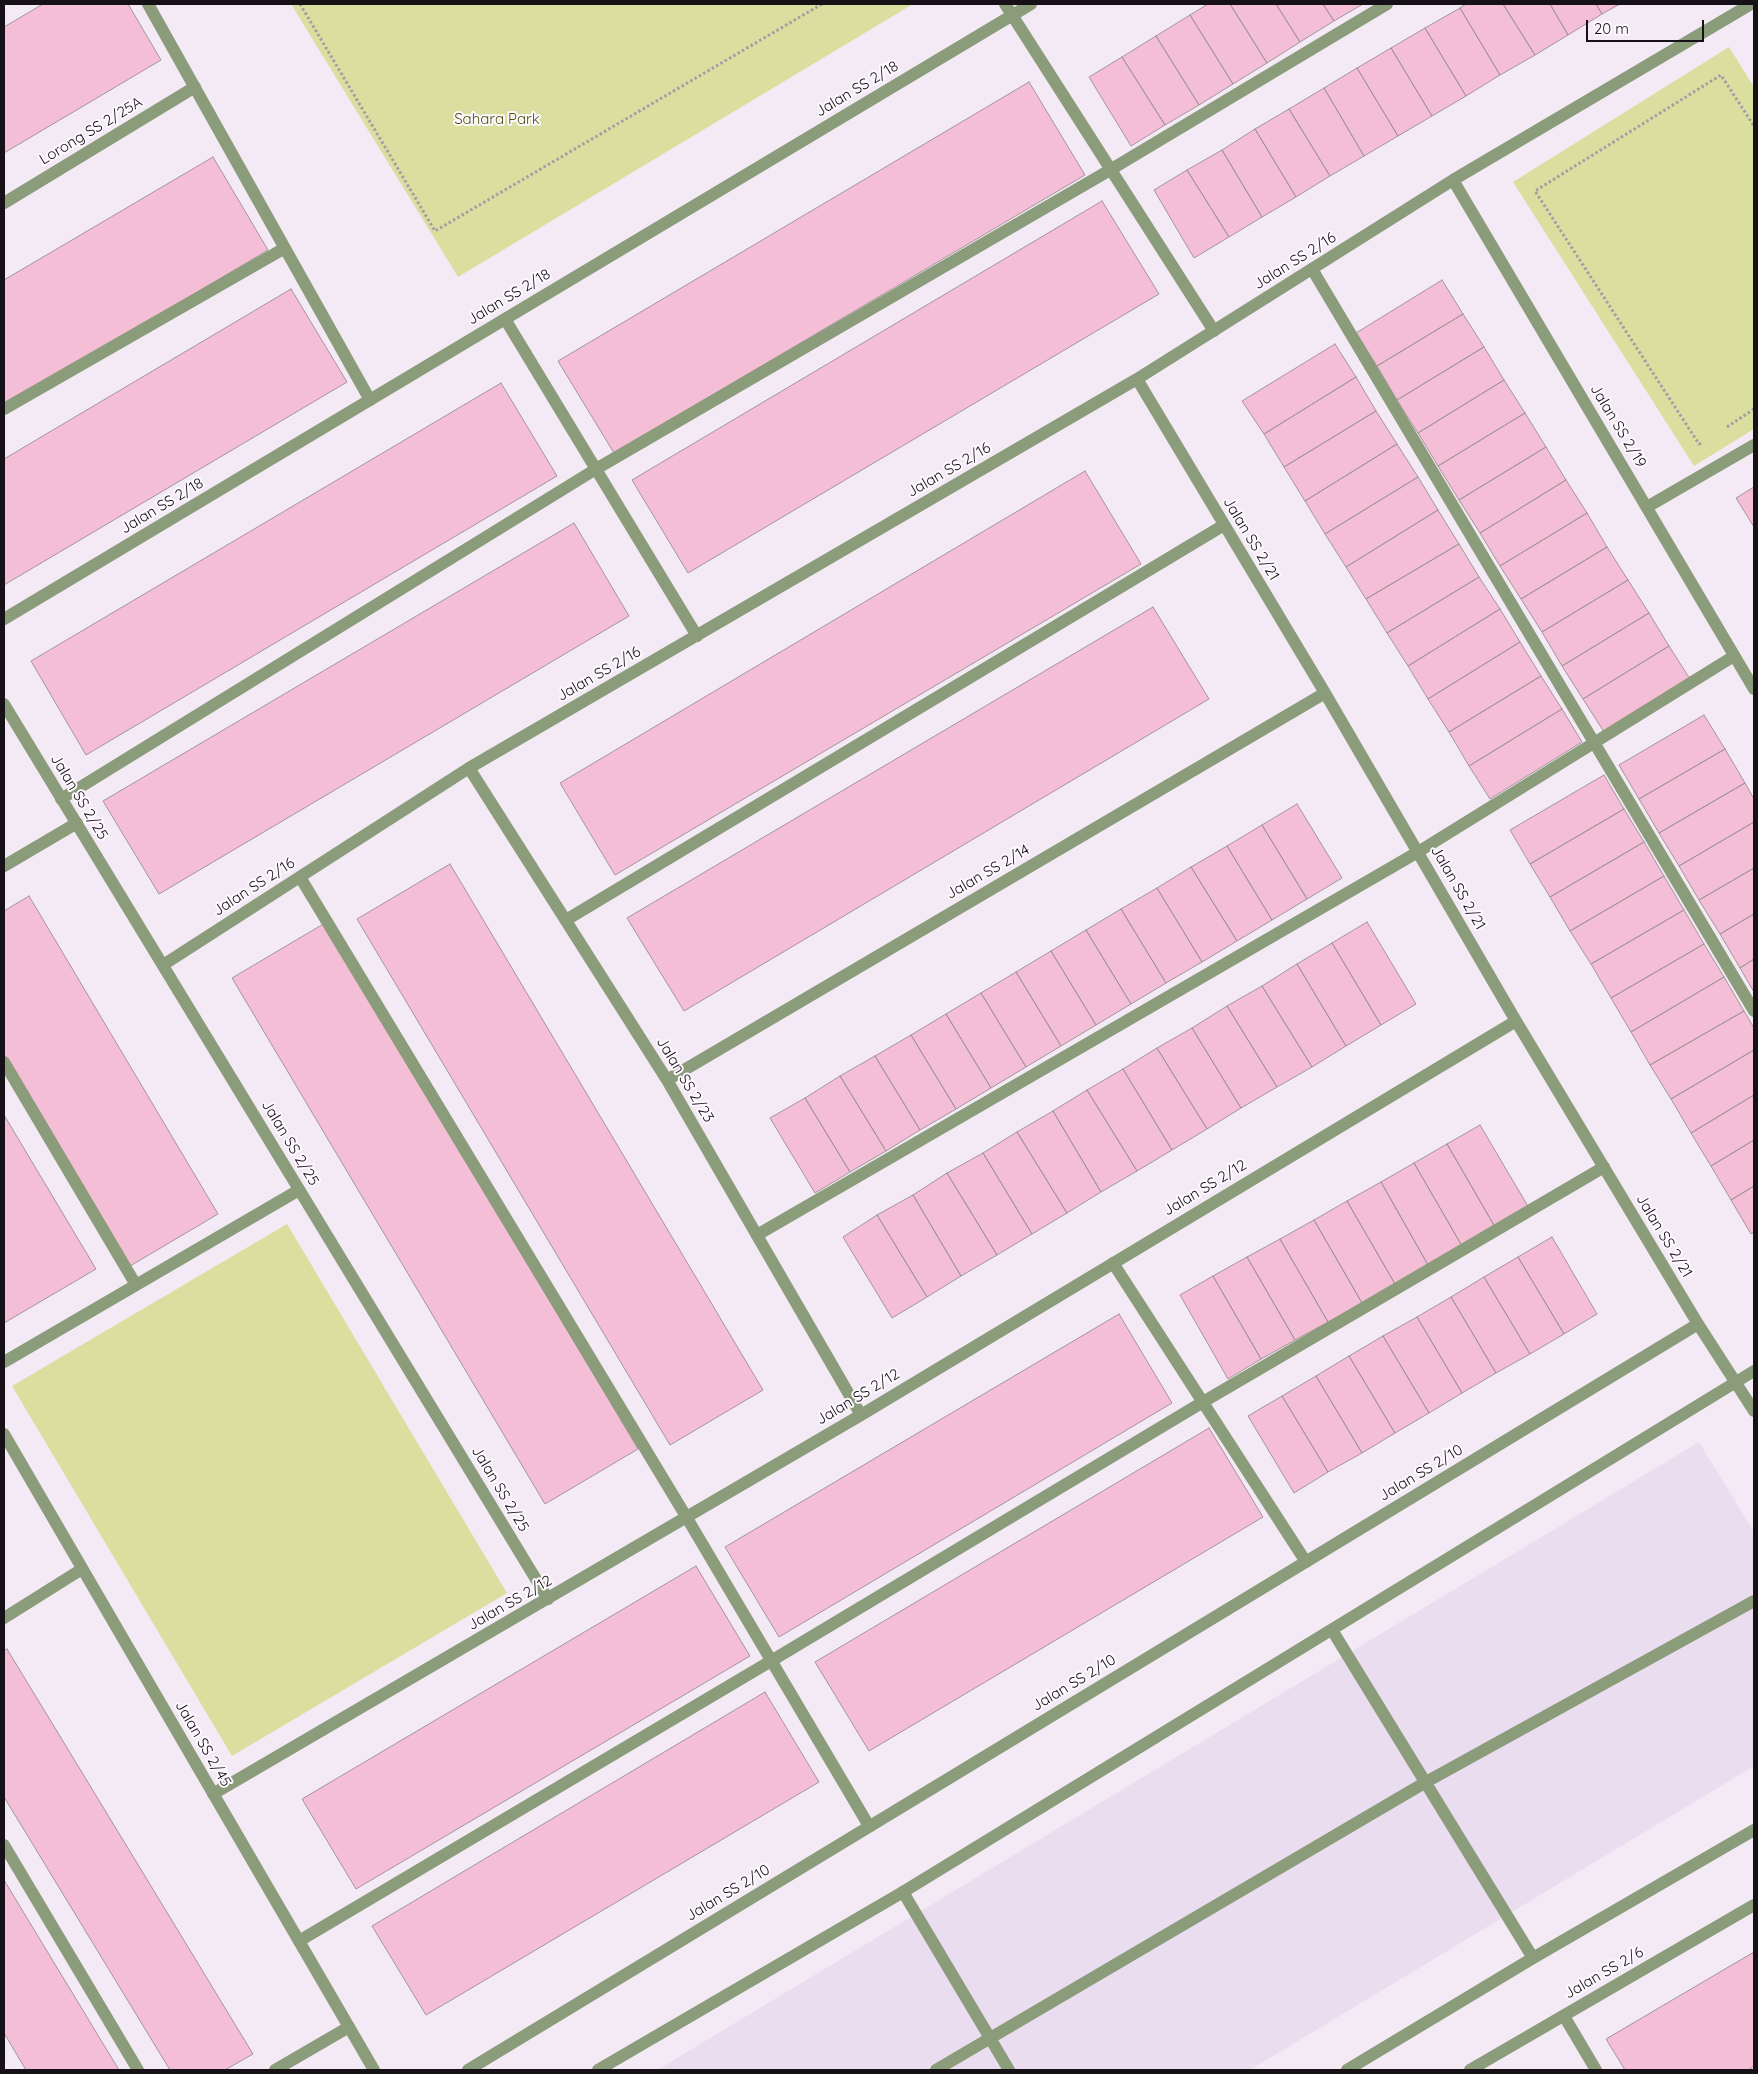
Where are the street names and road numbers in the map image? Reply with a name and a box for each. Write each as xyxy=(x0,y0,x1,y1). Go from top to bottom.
street label: Jalan SS 2/18 xyxy=(812,57,902,121)
street label: Lorong SS 2/25A xyxy=(36,93,146,169)
street label: Jalan SS 2/16 xyxy=(1251,229,1339,293)
street label: Jalan SS 2/18 xyxy=(464,265,554,329)
street label: Jalan SS 2/19 xyxy=(1586,381,1650,471)
street label: Jalan SS 2/16 xyxy=(904,439,994,501)
street label: Jalan SS 2/18 xyxy=(117,474,207,538)
street label: Jalan SS 2/21 xyxy=(1219,494,1283,584)
street label: Jalan SS 2/16 xyxy=(554,643,644,705)
street label: Jalan SS 2/25 xyxy=(46,751,112,843)
street label: Jalan SS 2/14 xyxy=(943,841,1033,903)
street label: Jalan SS 2/21 xyxy=(1427,843,1489,933)
street label: Jalan SS 2/16 xyxy=(210,854,298,920)
street label: Jalan SS 2/23 xyxy=(653,1034,717,1126)
street label: Jalan SS 2/25 xyxy=(257,1097,323,1189)
street label: Jalan SS 2/12 xyxy=(1160,1156,1250,1220)
street label: Jalan SS 2/21 xyxy=(1632,1191,1696,1281)
street label: Jalan SS 2/12 xyxy=(813,1365,903,1429)
street label: Jalan SS 2/10 xyxy=(1376,1441,1466,1505)
street label: Jalan SS 2/25 xyxy=(467,1443,533,1535)
street label: Jalan SS 2/12 xyxy=(465,1572,555,1634)
street label: Jalan SS 2/10 xyxy=(1029,1651,1119,1715)
street label: Jalan SS 2/45 xyxy=(171,1698,235,1790)
street label: Jalan SS 2/10 xyxy=(683,1861,773,1925)
street label: Jalan SS 2/6 xyxy=(1561,1943,1647,2003)

